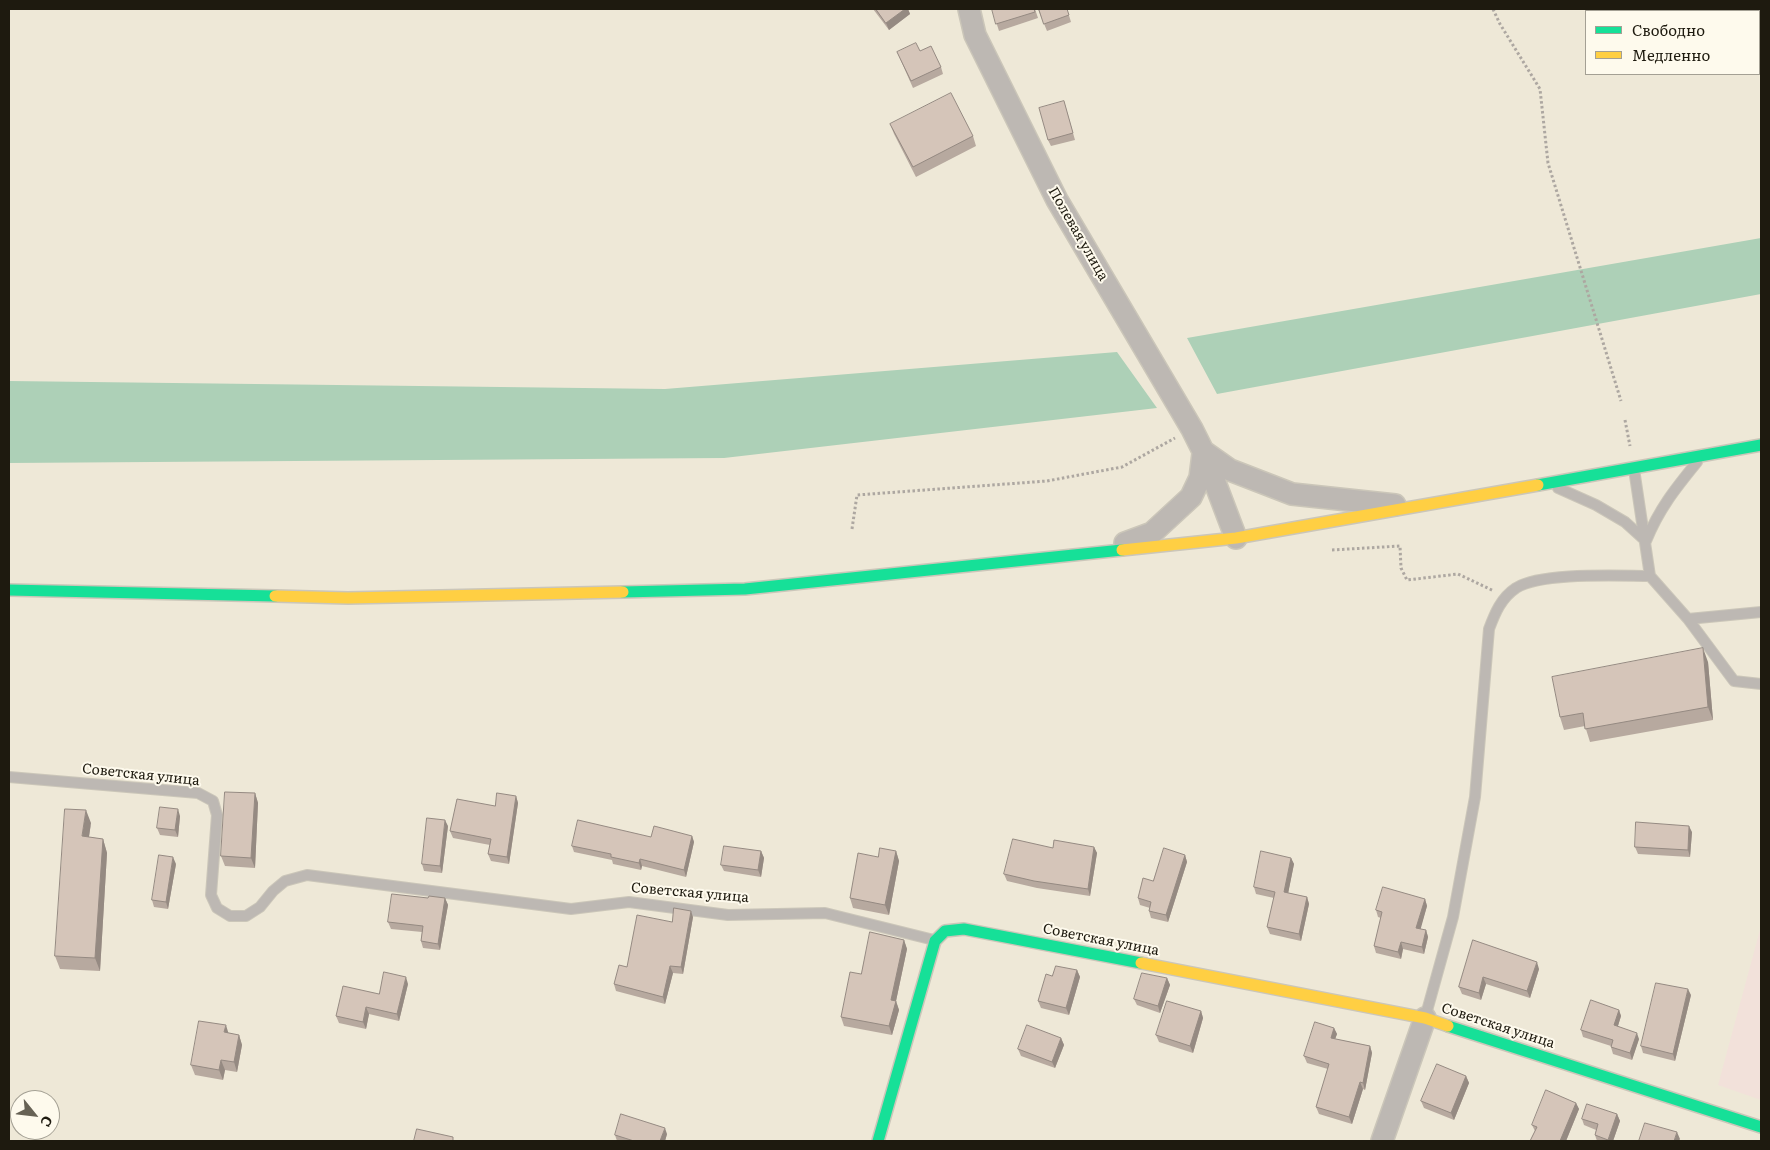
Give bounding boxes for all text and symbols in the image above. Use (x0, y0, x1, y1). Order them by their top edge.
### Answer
legend (1585, 10, 1760, 75)
text: Свободно (1632, 18, 1705, 41)
text: Медленно (1632, 43, 1710, 66)
street label: Полевая улица (1044, 184, 1112, 284)
street label: Советская улица (81, 760, 201, 790)
street label: Советская улица (630, 879, 750, 907)
street label: Советская улица (1041, 920, 1161, 960)
street label: Советская улица (1439, 1000, 1557, 1052)
north arrow (10, 1090, 60, 1140)
text: С (36, 1113, 58, 1131)

